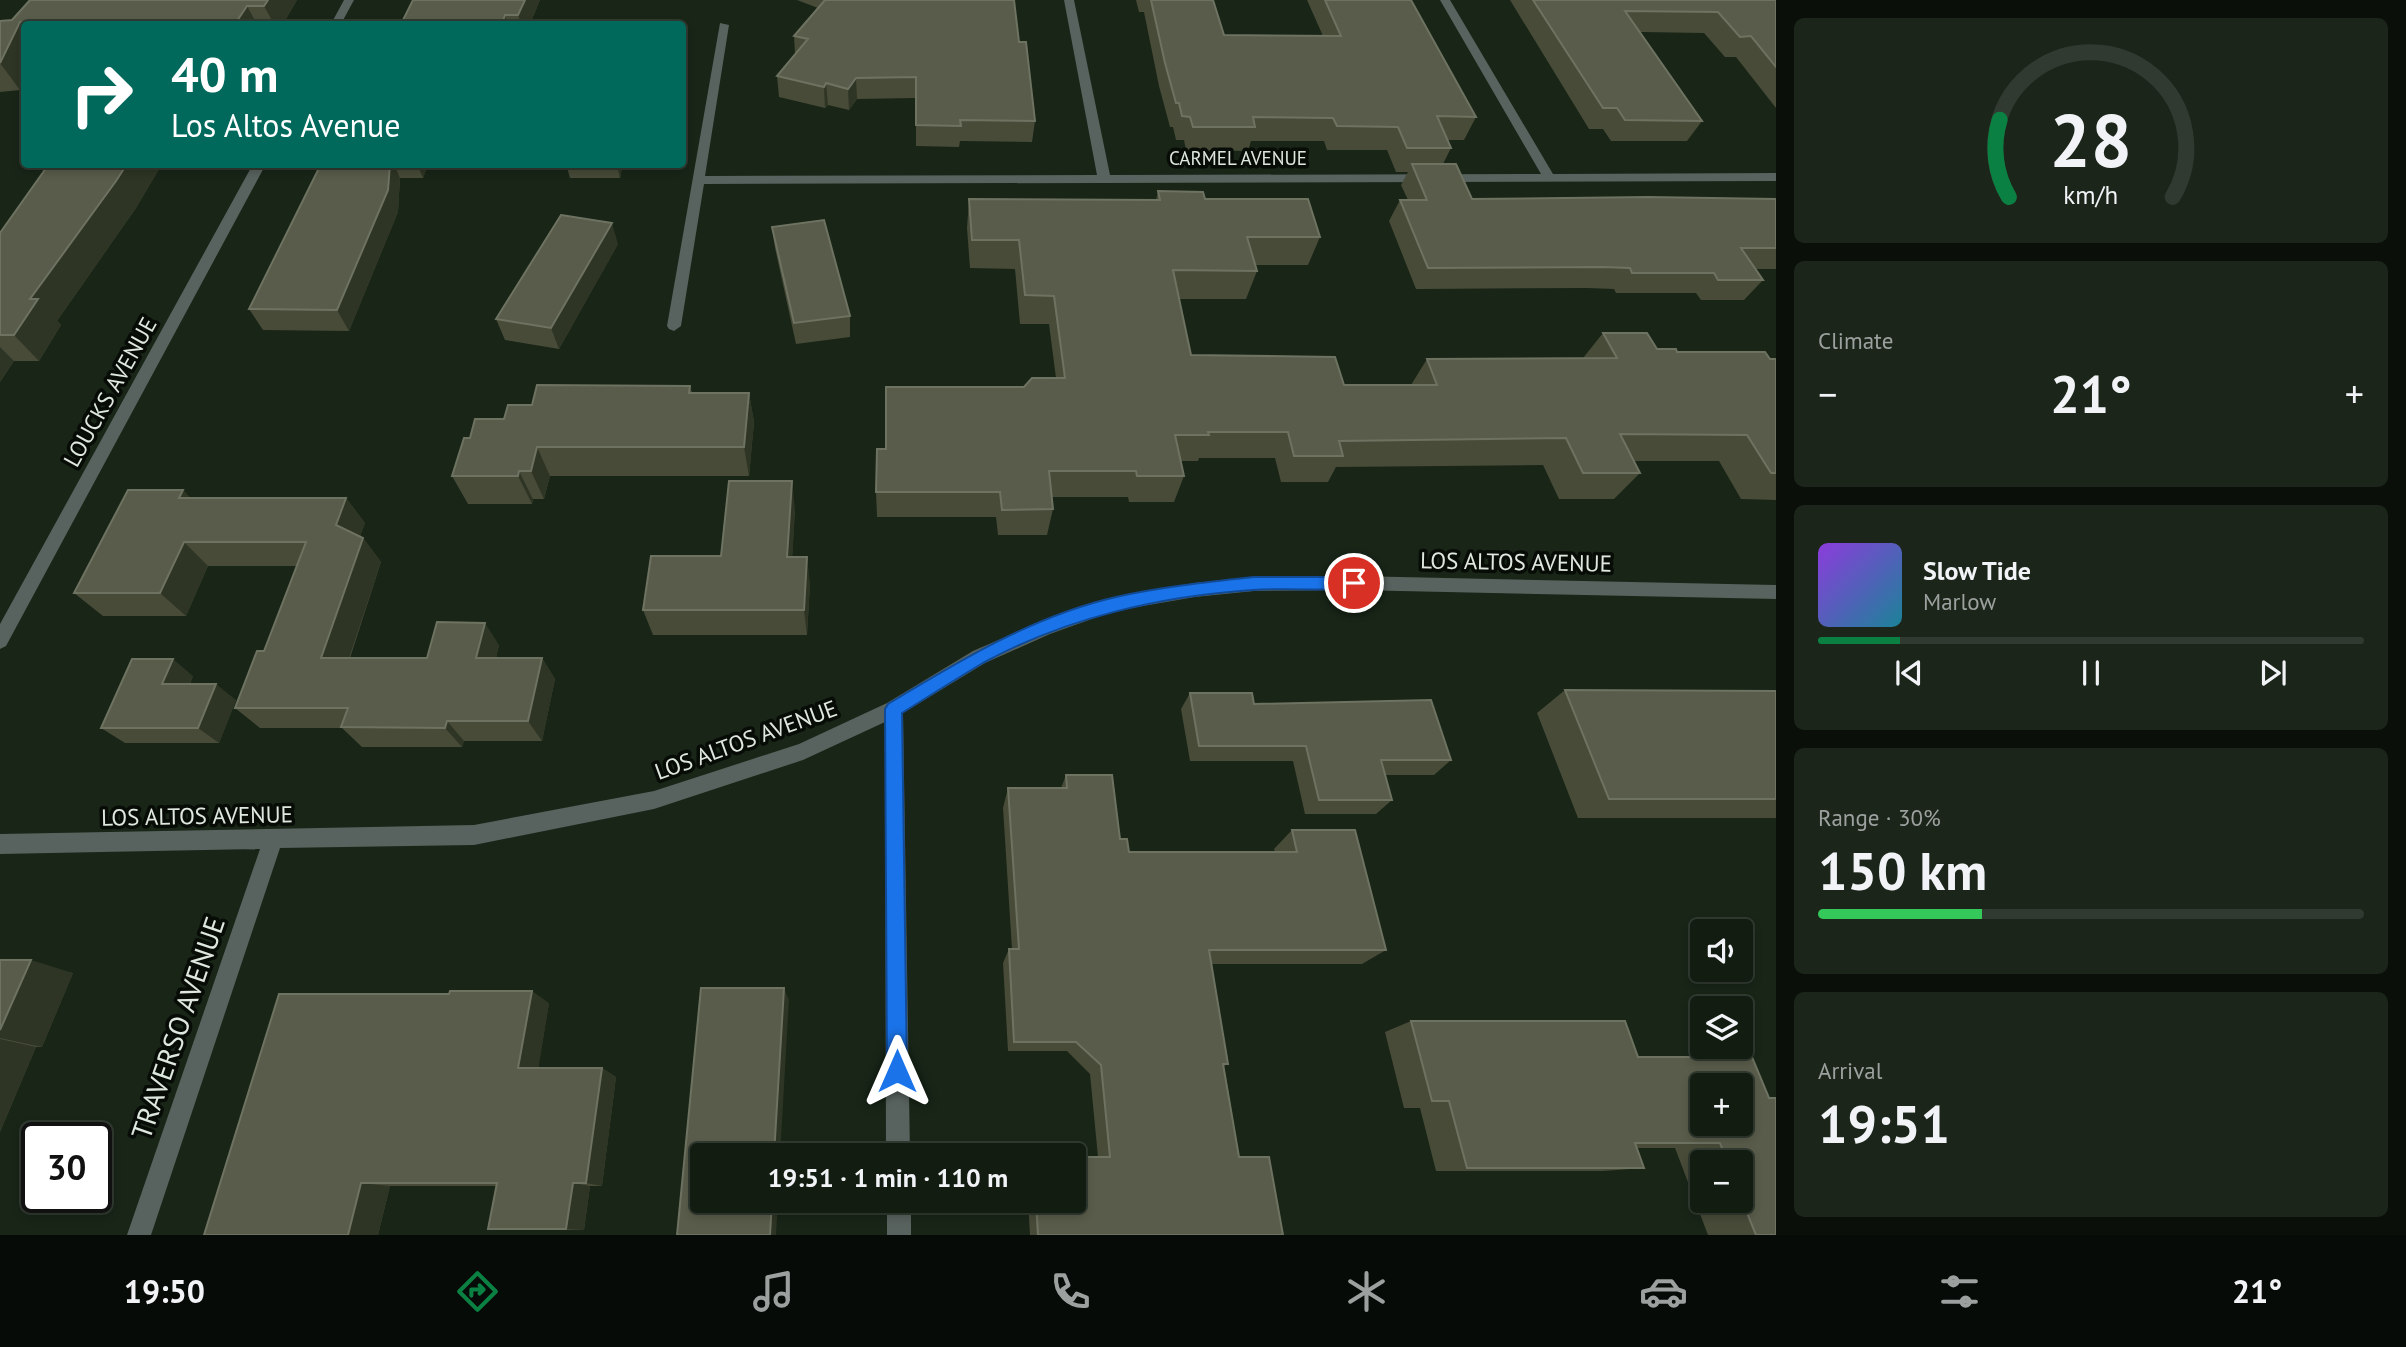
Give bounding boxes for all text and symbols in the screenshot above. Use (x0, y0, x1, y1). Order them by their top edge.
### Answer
text: 40 m (171, 42, 278, 106)
icon: right (56, 49, 147, 140)
text: 28 (2050, 93, 2132, 187)
text: Los Altos Avenue (171, 104, 400, 146)
street label: CARMEL AVENUE (1169, 146, 1307, 170)
text: km/h (2064, 179, 2118, 211)
street label: LOUCKS AVENUE (57, 312, 163, 472)
text: Climate (1818, 326, 1893, 355)
text: 21° (2050, 360, 2132, 427)
text: − (1818, 369, 1837, 418)
text: + (2345, 369, 2364, 418)
street label: LOS ALTOS AVENUE (1420, 545, 1612, 578)
pin (1324, 553, 1384, 613)
text: Slow Tide (1923, 554, 2031, 587)
icon: arrive (1335, 564, 1373, 602)
text: Marlow (1923, 587, 1996, 616)
icon: previous (1890, 654, 1928, 692)
icon: pause (2072, 654, 2110, 692)
icon: next (2254, 654, 2292, 692)
street label: LOS ALTOS AVENUE (651, 693, 841, 786)
street label: LOS ALTOS AVENUE (101, 799, 293, 832)
text: Range · 30% (1818, 803, 1941, 832)
text: 150 km (1818, 837, 1987, 904)
street label: TRAVERSO AVENUE (122, 912, 233, 1144)
map controls (1690, 919, 1753, 1213)
button: sound (1690, 919, 1753, 982)
button: layers (1690, 996, 1753, 1059)
position arrow (860, 1034, 934, 1108)
text: Arrival (1818, 1056, 1882, 1085)
button: + (1690, 1073, 1753, 1136)
text: 19:51 (1818, 1090, 1950, 1157)
speed limit sign: 30 (21, 1122, 112, 1213)
button: − (1690, 1150, 1753, 1213)
text: 19:51 · 1 min · 110 m (768, 1161, 1008, 1194)
icon: directions (453, 1267, 502, 1316)
icon: music (749, 1267, 798, 1316)
icon: phone (1046, 1267, 1095, 1316)
icon: climate (1342, 1267, 1391, 1316)
icon: car (1639, 1267, 1688, 1316)
icon: filters (1935, 1267, 1984, 1316)
text: 19:50 (124, 1270, 205, 1312)
text: 21° (2232, 1270, 2282, 1312)

